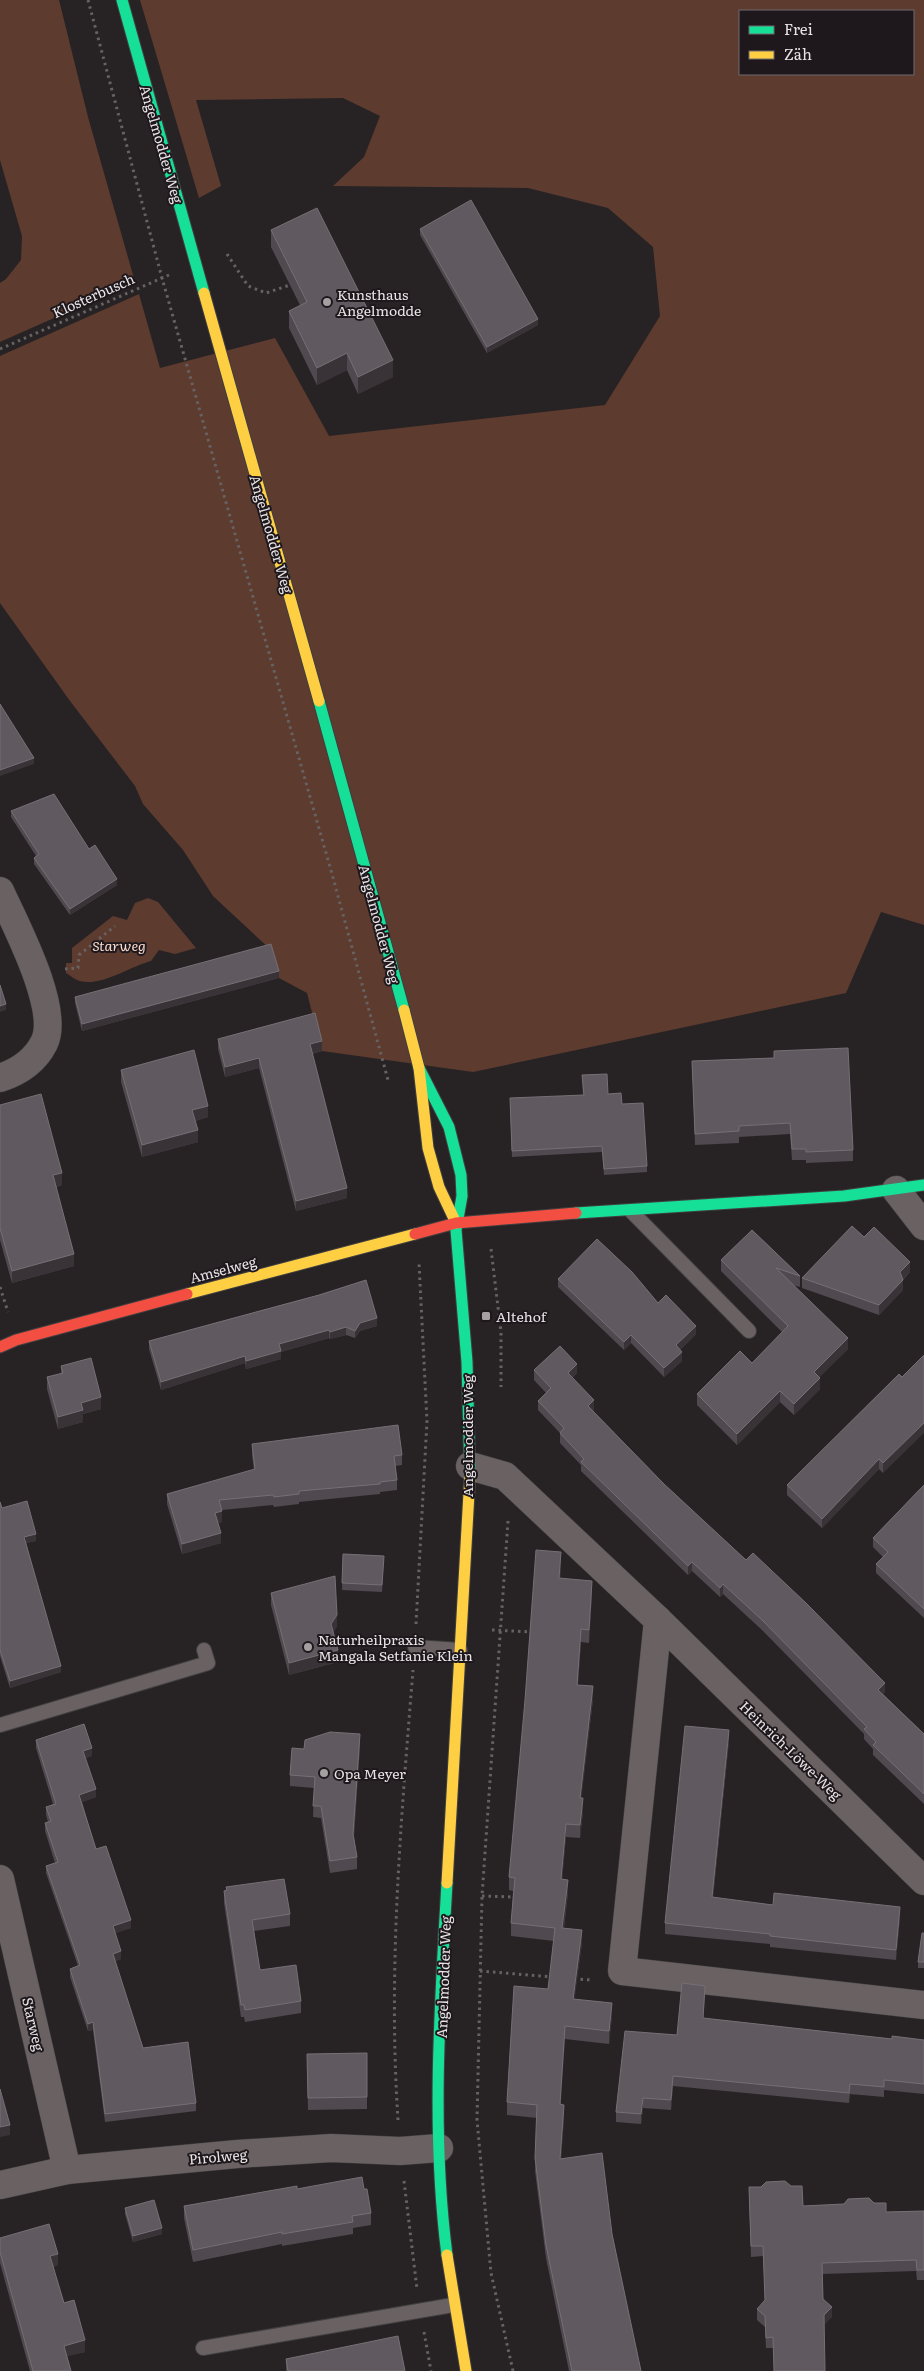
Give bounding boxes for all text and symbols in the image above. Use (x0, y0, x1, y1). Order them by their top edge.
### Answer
legend (739, 10, 914, 75)
text: Frei (784, 17, 813, 40)
text: Zäh (784, 42, 812, 65)
street label: Angelmodder Weg (135, 82, 189, 206)
street label: Klosterbusch (49, 268, 137, 322)
place label: Kunsthaus Angelmodde (337, 284, 421, 320)
marker: Kunsthaus Angelmodde (321, 296, 333, 308)
street label: Angelmodder Weg (245, 472, 299, 596)
street label: Angelmodder Weg (354, 862, 406, 986)
park label: Starweg (92, 935, 146, 955)
street label: Amselweg (187, 1250, 259, 1287)
place label: Altehof (496, 1306, 548, 1326)
marker: Altehof (480, 1310, 492, 1322)
street label: Angelmodder Weg (457, 1374, 477, 1497)
place label: Naturheilpraxis Mangala Setfanie Klein (318, 1629, 473, 1665)
marker: Naturheilpraxis Mangala Setfanie Klein (302, 1641, 314, 1653)
street label: Heinrich-Löwe-Weg (736, 1696, 847, 1804)
place label: Opa Meyer (334, 1763, 406, 1783)
marker: Opa Meyer (318, 1767, 330, 1779)
street label: Angelmodder Weg (431, 1915, 455, 2039)
street label: Starweg (18, 1995, 50, 2053)
street label: Pirolweg (188, 2143, 248, 2169)

